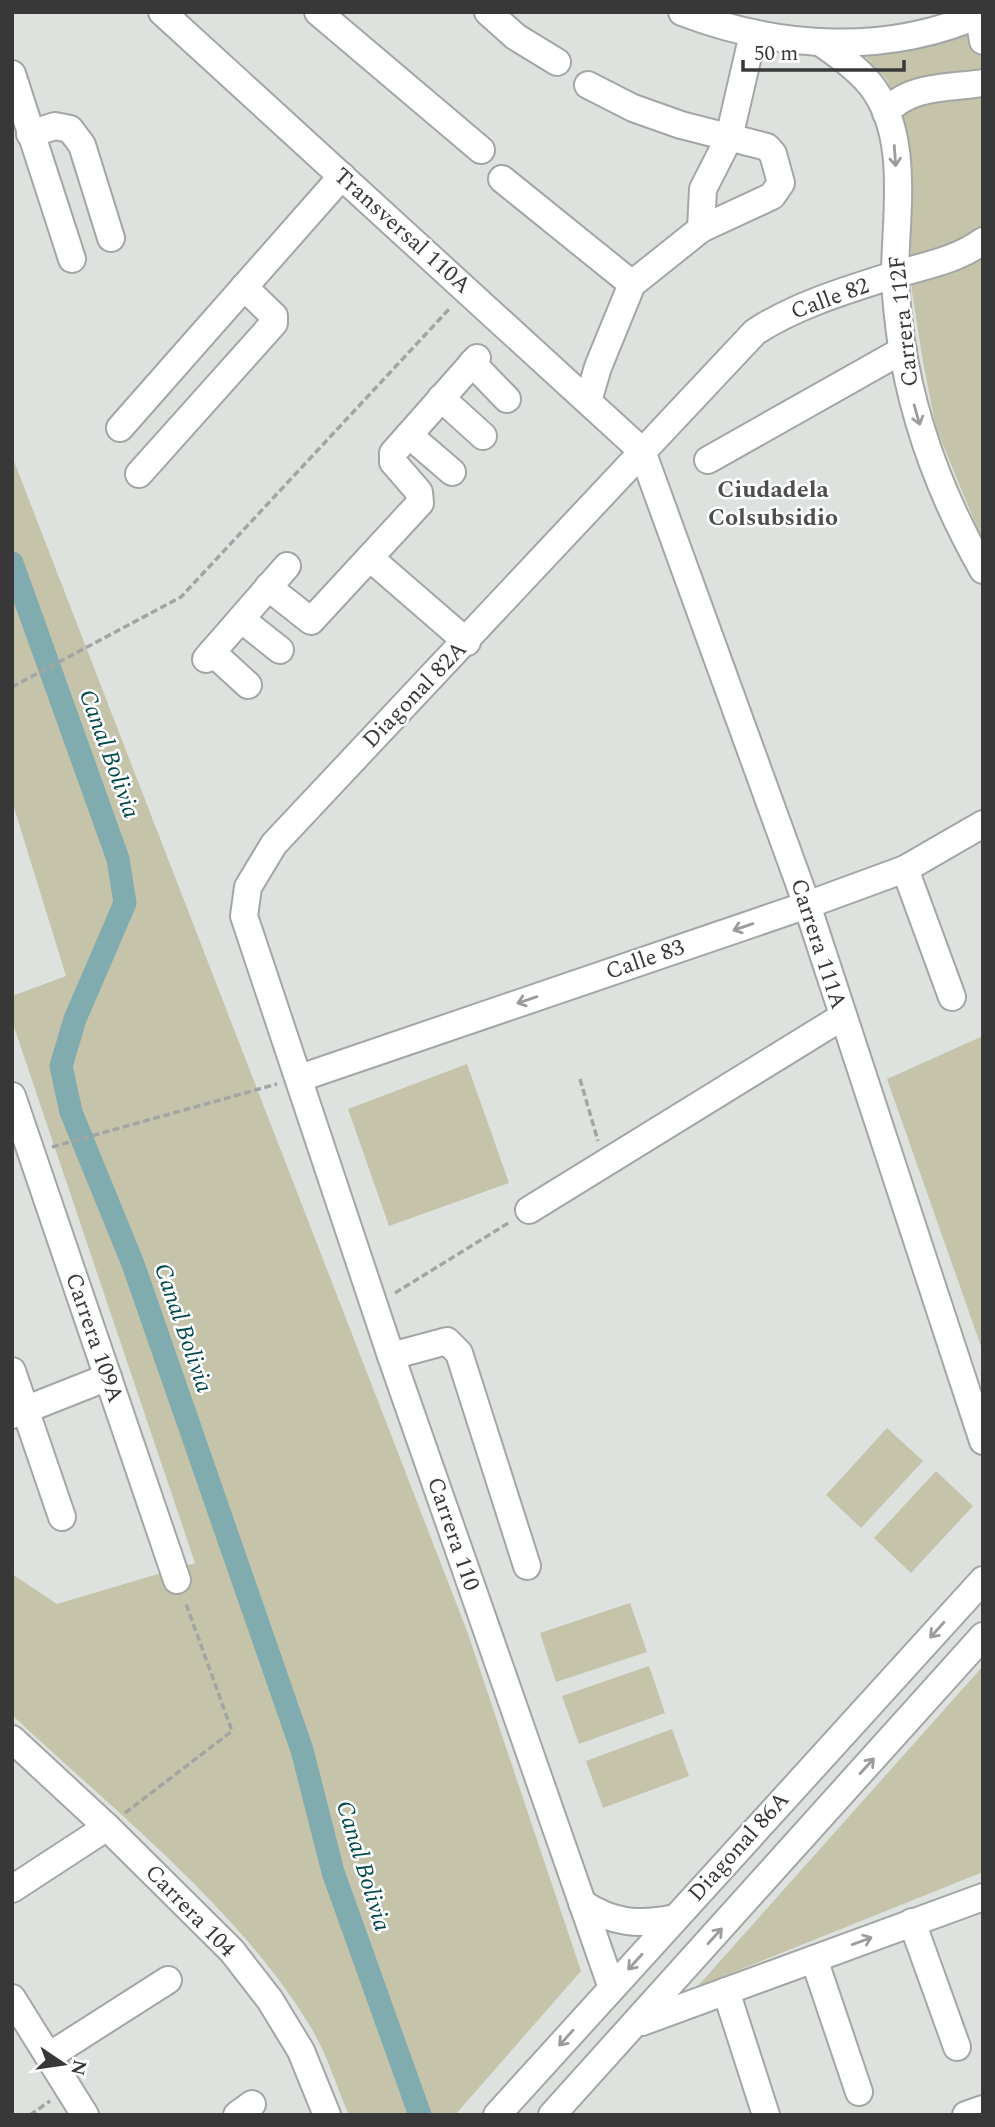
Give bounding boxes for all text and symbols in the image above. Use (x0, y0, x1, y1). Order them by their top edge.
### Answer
scale bar (743, 28, 904, 72)
text: 50 m (754, 38, 798, 70)
one-way arrow (888, 144, 901, 167)
street label: Transversal 110A (325, 159, 479, 303)
street label: Carrera 112F (880, 253, 928, 389)
street label: Calle 82 (786, 269, 874, 329)
one-way arrow (911, 403, 924, 425)
district label: Ciudadela Colsubsidio (708, 472, 838, 536)
street label: Diagonal 82A (354, 633, 476, 757)
water label: Canal Bolivia (69, 684, 149, 824)
street label: Carrera 111A (780, 874, 856, 1014)
one-way arrow (732, 922, 754, 934)
street label: Calle 83 (601, 930, 689, 990)
one-way arrow (517, 995, 539, 1007)
water label: Canal Bolivia (144, 1258, 222, 1398)
street label: Carrera 109A (55, 1268, 133, 1408)
street label: Carrera 110 (417, 1472, 489, 1596)
one-way arrow (929, 1621, 945, 1639)
one-way arrow (859, 1757, 875, 1775)
street label: Diagonal 86A (680, 1784, 798, 1910)
water label: Canal Bolivia (326, 1796, 400, 1936)
street label: Carrera 104 (136, 1856, 244, 1966)
one-way arrow (707, 1928, 724, 1945)
one-way arrow (851, 1934, 873, 1946)
one-way arrow (627, 1952, 643, 1970)
north arrow (28, 2029, 98, 2099)
one-way arrow (558, 2029, 574, 2047)
text: N (62, 2057, 94, 2078)

